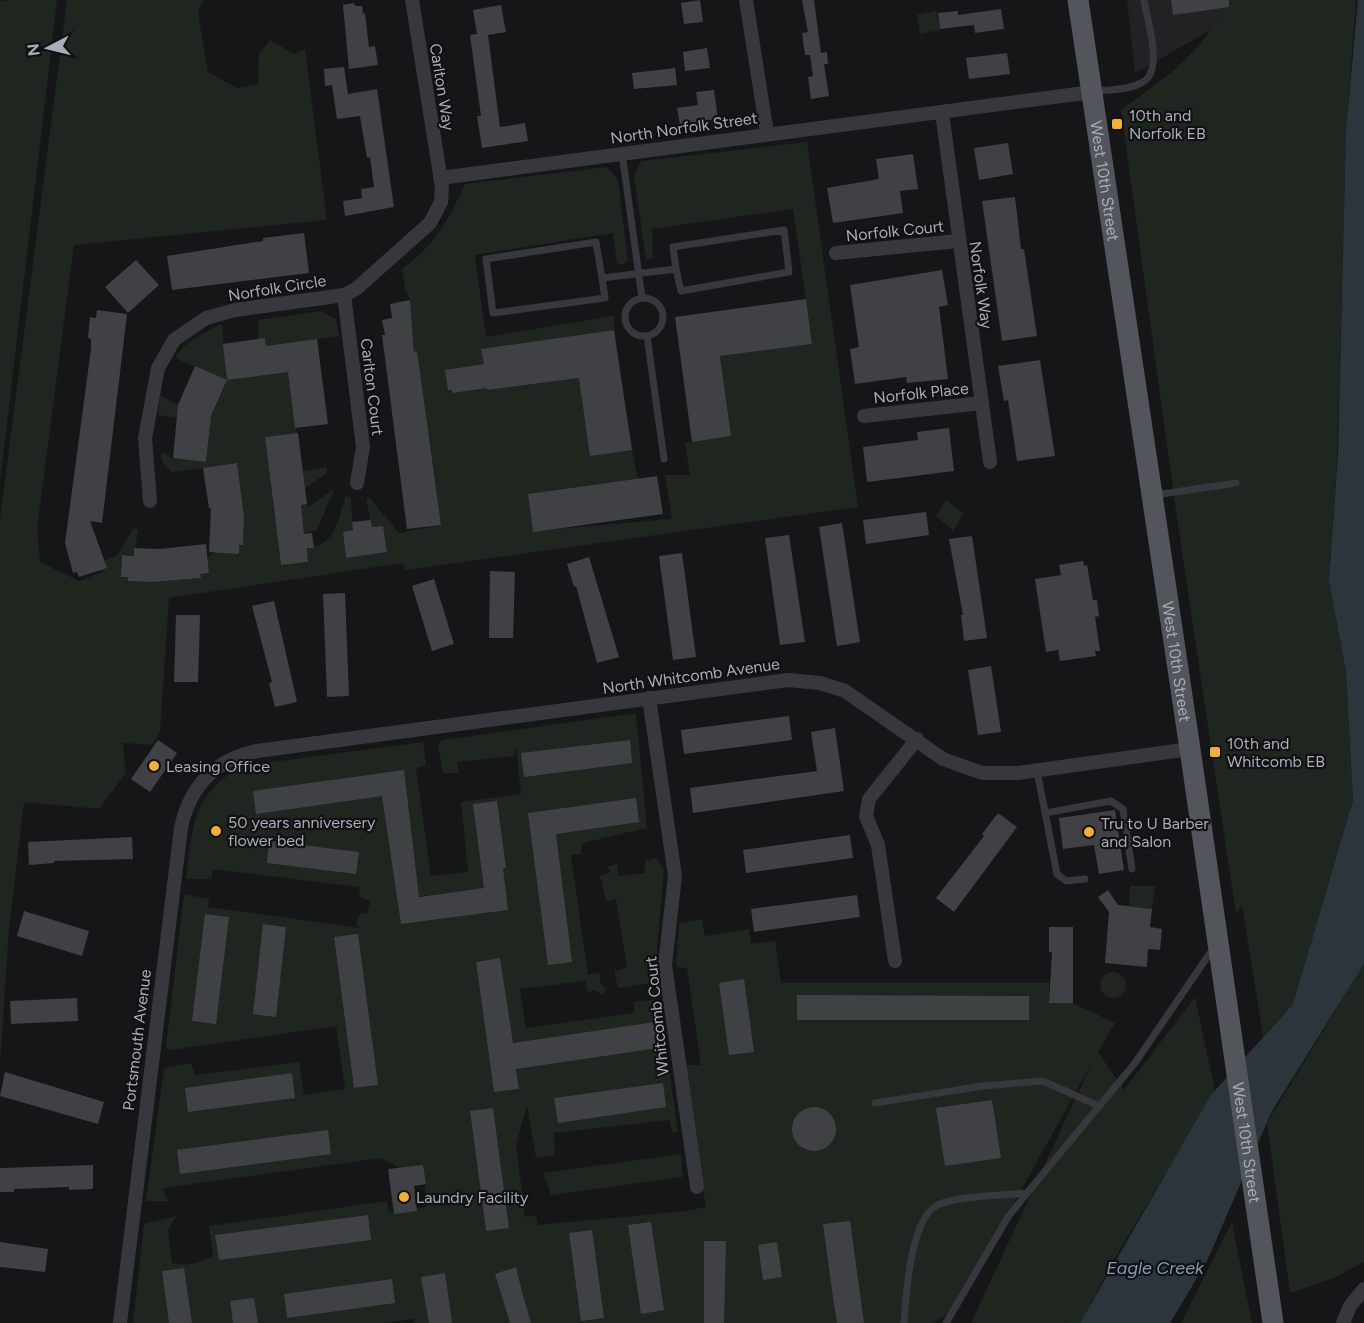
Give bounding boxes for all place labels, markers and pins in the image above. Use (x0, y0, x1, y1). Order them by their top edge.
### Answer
place label: 10th and Norfolk EB (1129, 106, 1206, 143)
marker: 10th and Norfolk EB (1110, 117, 1124, 131)
place label: 10th and Whitcomb EB (1227, 734, 1325, 771)
marker: 10th and Whitcomb EB (1208, 745, 1222, 759)
place label: Leasing Office (166, 757, 270, 776)
marker: Leasing Office (147, 759, 161, 773)
place label: 50 years anniversery flower bed (228, 813, 376, 850)
place label: Tru to U Barber and Salon (1101, 814, 1209, 851)
marker: 50 years anniversery flower bed (209, 824, 223, 838)
marker: Tru to U Barber and Salon (1082, 825, 1096, 839)
place label: Laundry Facility (416, 1188, 529, 1207)
marker: Laundry Facility (397, 1190, 411, 1204)

